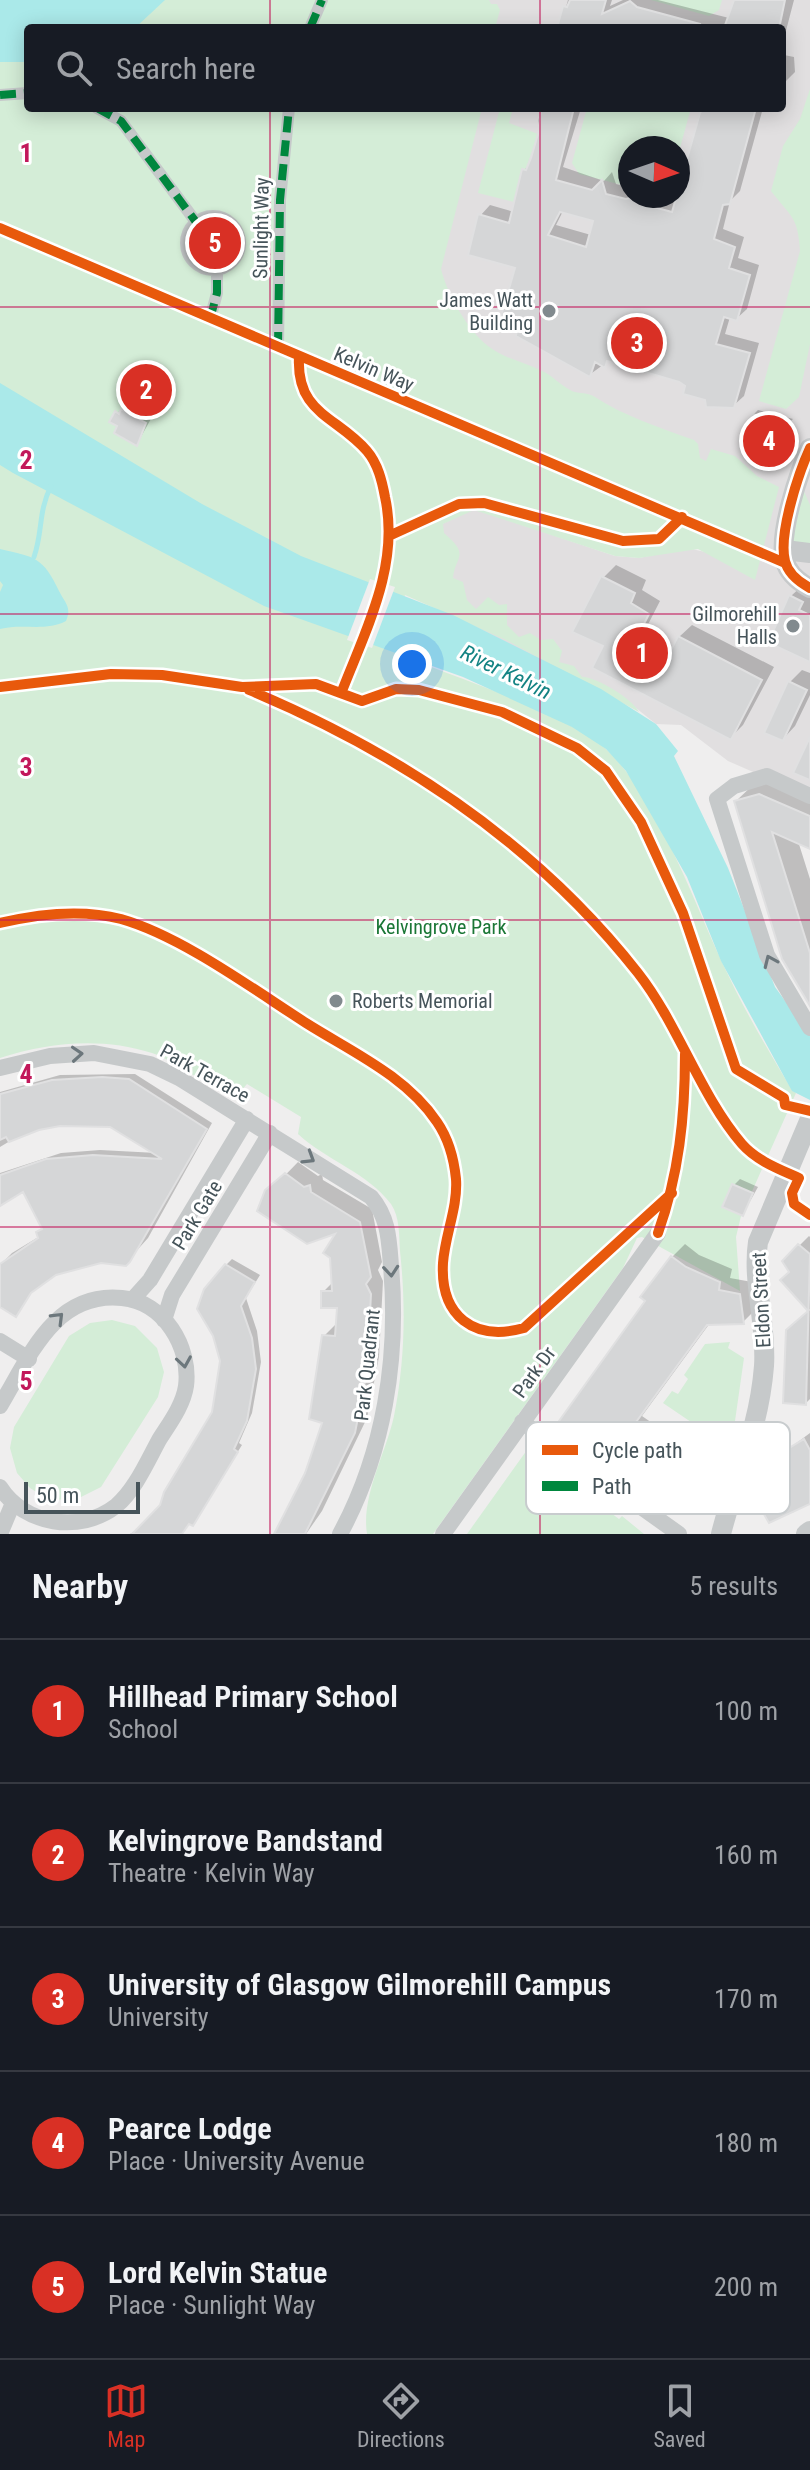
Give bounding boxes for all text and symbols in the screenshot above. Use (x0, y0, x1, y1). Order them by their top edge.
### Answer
search box (24, 24, 786, 112)
icon: search (52, 46, 96, 90)
text: Search here (116, 51, 256, 86)
north arrow (618, 136, 690, 208)
text: 1 (19, 138, 33, 168)
street label: Sunlight Way (248, 177, 274, 279)
pin: 5 (189, 213, 241, 273)
place label: James Watt Building (439, 288, 533, 335)
marker: James Watt Building (540, 302, 558, 320)
pin: 3 (611, 313, 663, 373)
street label: Kelvin Way (330, 341, 418, 397)
pin: 2 (120, 360, 172, 420)
pin: 4 (743, 411, 795, 471)
text: 2 (19, 445, 33, 475)
place label: Gilmorehill Halls (692, 602, 777, 649)
marker: Gilmorehill Halls (784, 617, 802, 635)
pin: 1 (616, 623, 668, 683)
water label: River Kelvin (457, 639, 555, 705)
your location (392, 644, 432, 684)
text: 3 (19, 752, 33, 782)
park label: Kelvingrove Park (375, 915, 507, 939)
one-way arrow (764, 955, 780, 969)
place label: Roberts Memorial (352, 989, 493, 1013)
marker: Roberts Memorial (327, 992, 345, 1010)
street label: Park Terrace (156, 1039, 254, 1107)
one-way arrow (71, 1046, 84, 1063)
text: 4 (19, 1059, 33, 1089)
one-way arrow (300, 1149, 315, 1164)
street label: Park Gate (167, 1176, 227, 1254)
street label: Eldon Street (747, 1252, 775, 1348)
one-way arrow (383, 1264, 400, 1277)
street label: Park Quadrant (349, 1308, 385, 1422)
one-way arrow (49, 1313, 63, 1327)
street label: Park Dr (507, 1342, 561, 1402)
one-way arrow (175, 1355, 192, 1368)
text: 5 (19, 1366, 33, 1396)
legend (526, 1422, 790, 1514)
text: Cycle path (592, 1438, 683, 1463)
text: Path (592, 1474, 632, 1499)
scale bar (24, 1478, 140, 1514)
text: 50 m (36, 1483, 79, 1508)
text: Nearby (32, 1566, 128, 1606)
text: 5 results (689, 1571, 778, 1601)
text: Hillhead Primary School (108, 1679, 398, 1714)
text: 1 (51, 1696, 65, 1726)
text: 100 m (714, 1696, 778, 1726)
text: School (108, 1714, 178, 1744)
text: Kelvingrove Bandstand (108, 1823, 383, 1858)
text: 2 (51, 1840, 65, 1870)
text: 160 m (714, 1840, 778, 1870)
text: Theatre · Kelvin Way (108, 1858, 315, 1888)
text: University of Glasgow Gilmorehill Campus (108, 1967, 611, 2002)
text: 3 (51, 1984, 65, 2014)
text: 170 m (714, 1984, 778, 2014)
text: University (108, 2002, 209, 2032)
text: Pearce Lodge (108, 2111, 272, 2146)
text: 4 (51, 2128, 65, 2158)
text: 180 m (714, 2128, 778, 2158)
text: Place · University Avenue (108, 2146, 365, 2176)
text: Lord Kelvin Statue (108, 2255, 327, 2290)
text: 5 (51, 2272, 65, 2302)
text: 200 m (714, 2272, 778, 2302)
text: Place · Sunlight Way (108, 2290, 315, 2320)
tab: Map (104, 2379, 148, 2452)
tab: Directions (357, 2379, 445, 2452)
tab: Saved (653, 2379, 706, 2452)

